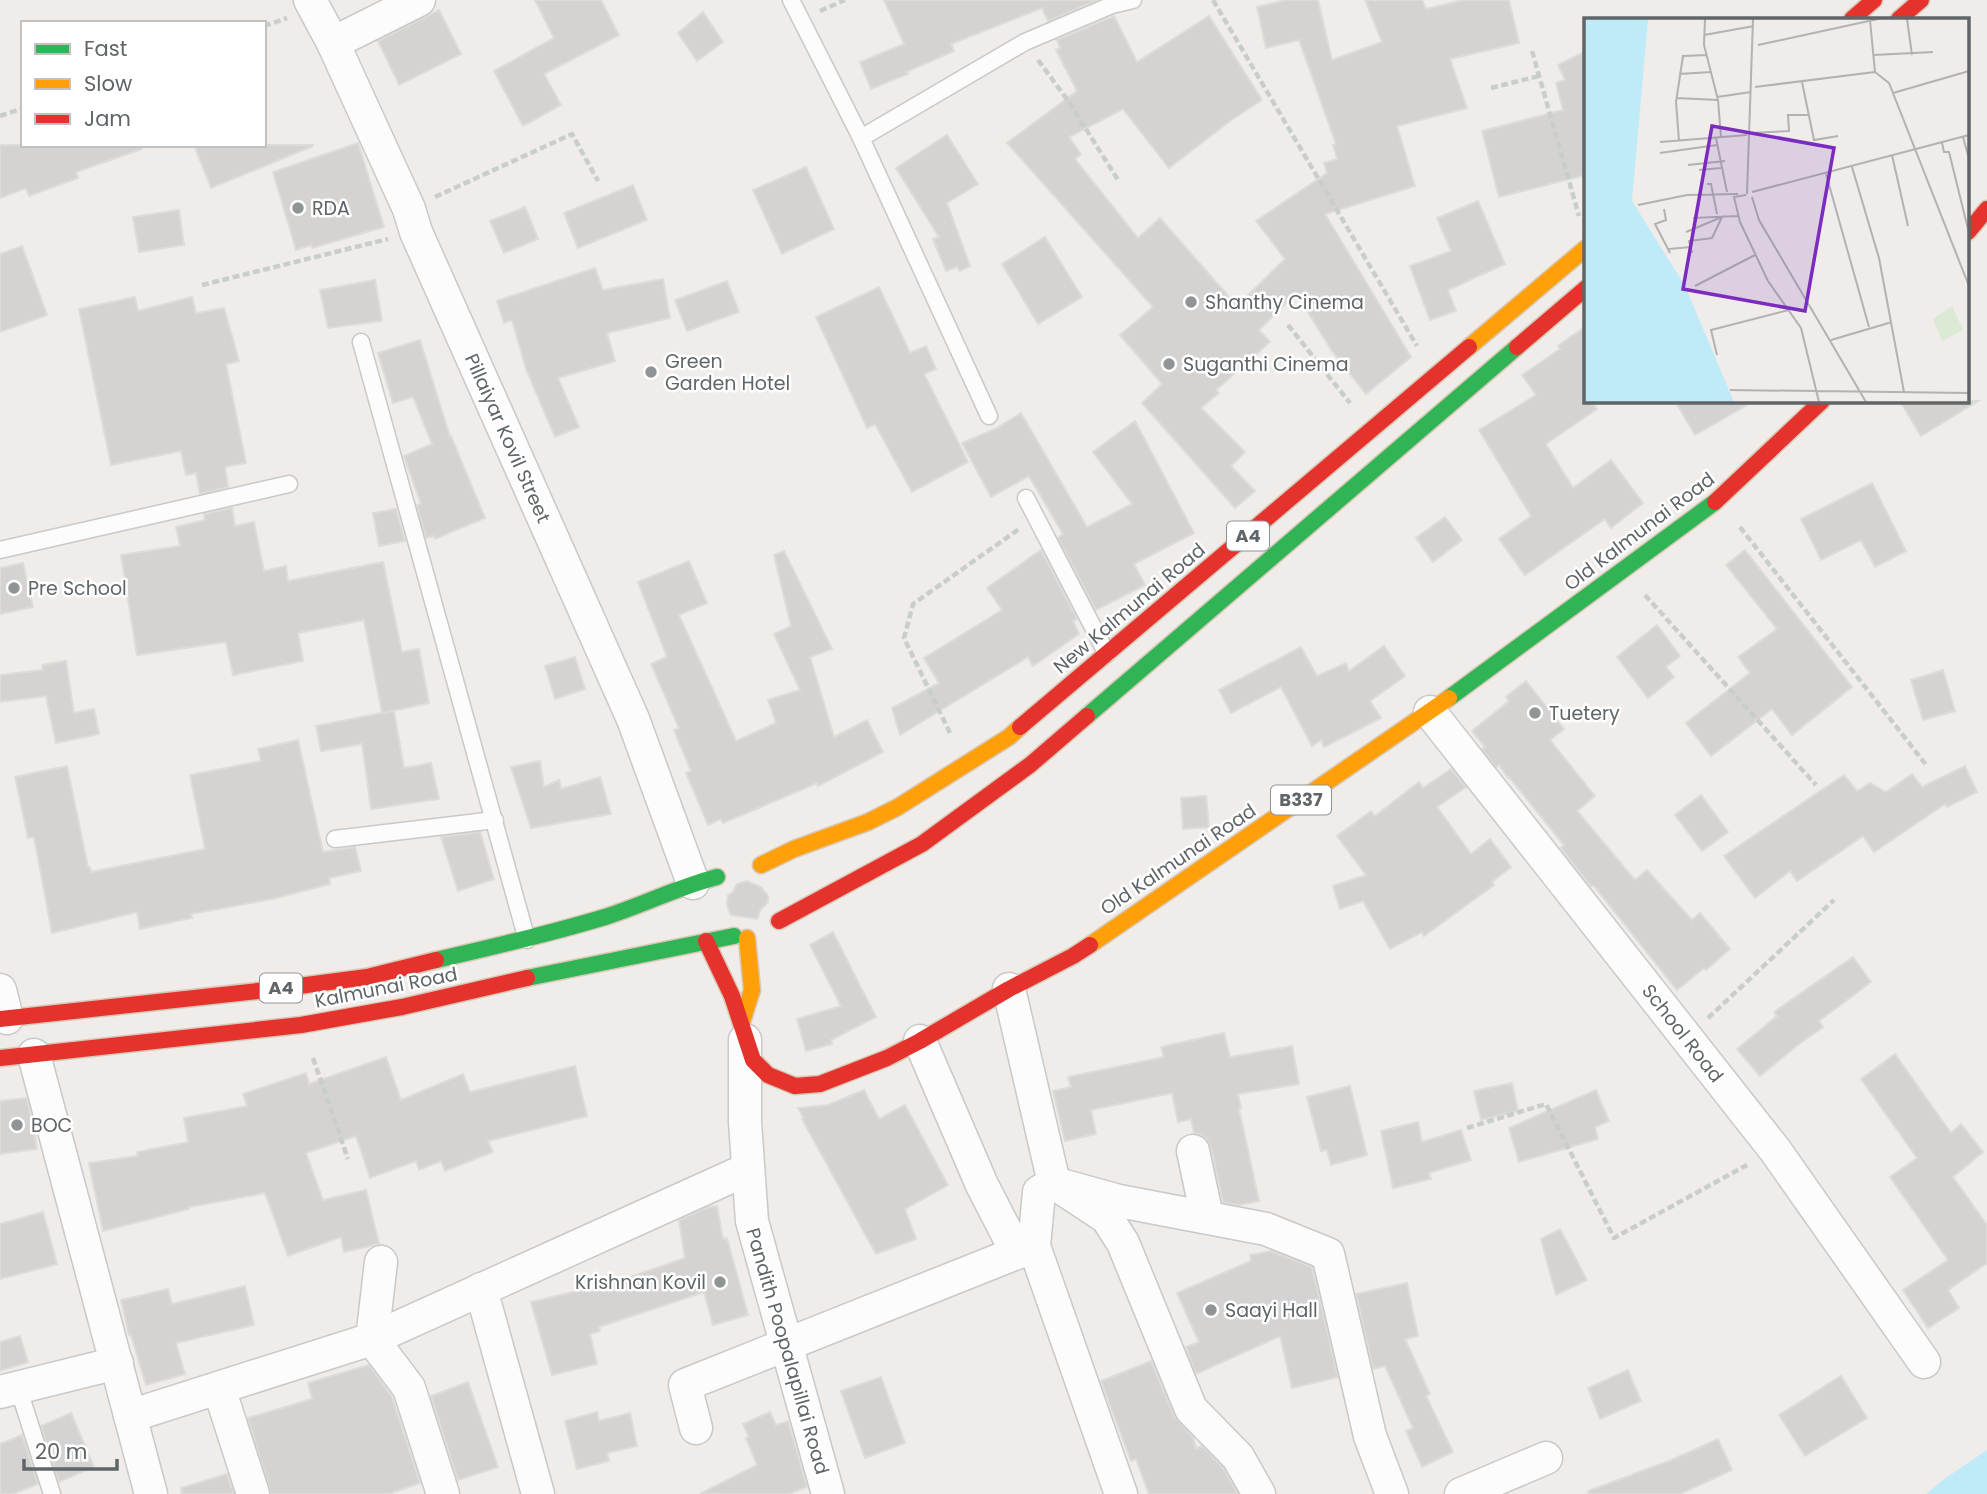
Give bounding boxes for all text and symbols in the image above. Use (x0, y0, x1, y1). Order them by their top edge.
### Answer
inset map (1584, 18, 1969, 402)
legend (21, 21, 266, 147)
text: Fast (84, 34, 127, 63)
text: Slow (84, 69, 132, 98)
text: Jam (84, 104, 131, 133)
place label: RDA (312, 195, 350, 222)
marker: RDA (290, 200, 306, 216)
place label: Shanthy Cinema (1205, 289, 1364, 316)
marker: Shanthy Cinema (1183, 294, 1199, 310)
place label: Green Garden Hotel (665, 348, 790, 397)
street label: Pillaiyar Kovil Street (458, 349, 557, 527)
place label: Suganthi Cinema (1183, 351, 1349, 378)
marker: Suganthi Cinema (1161, 356, 1177, 372)
marker: Green Garden Hotel (643, 364, 659, 380)
street label: Old Kalmunai Road (1558, 466, 1720, 597)
road number: A4 (1227, 522, 1269, 550)
street label: New Kalmunai Road (1048, 537, 1211, 680)
place label: Pre School (28, 575, 127, 602)
marker: Pre School (6, 580, 22, 596)
place label: Tuetery (1549, 700, 1620, 727)
marker: Tuetery (1527, 705, 1543, 721)
road number: B337 (1271, 786, 1331, 814)
street label: Old Kalmunai Road (1095, 797, 1261, 922)
street label: Kalmunai Road (312, 960, 460, 1015)
road number: A4 (260, 973, 302, 1002)
street label: School Road (1636, 978, 1730, 1088)
place label: BOC (31, 1112, 72, 1139)
marker: BOC (9, 1117, 25, 1133)
street label: Pandith Poopalapillai Road (739, 1225, 836, 1477)
place label: Krishnan Kovil (575, 1269, 706, 1296)
marker: Krishnan Kovil (712, 1274, 728, 1290)
place label: Saayi Hall (1225, 1297, 1318, 1324)
marker: Saayi Hall (1203, 1302, 1219, 1318)
scale bar (24, 1428, 117, 1472)
text: 20 m (35, 1437, 88, 1466)

